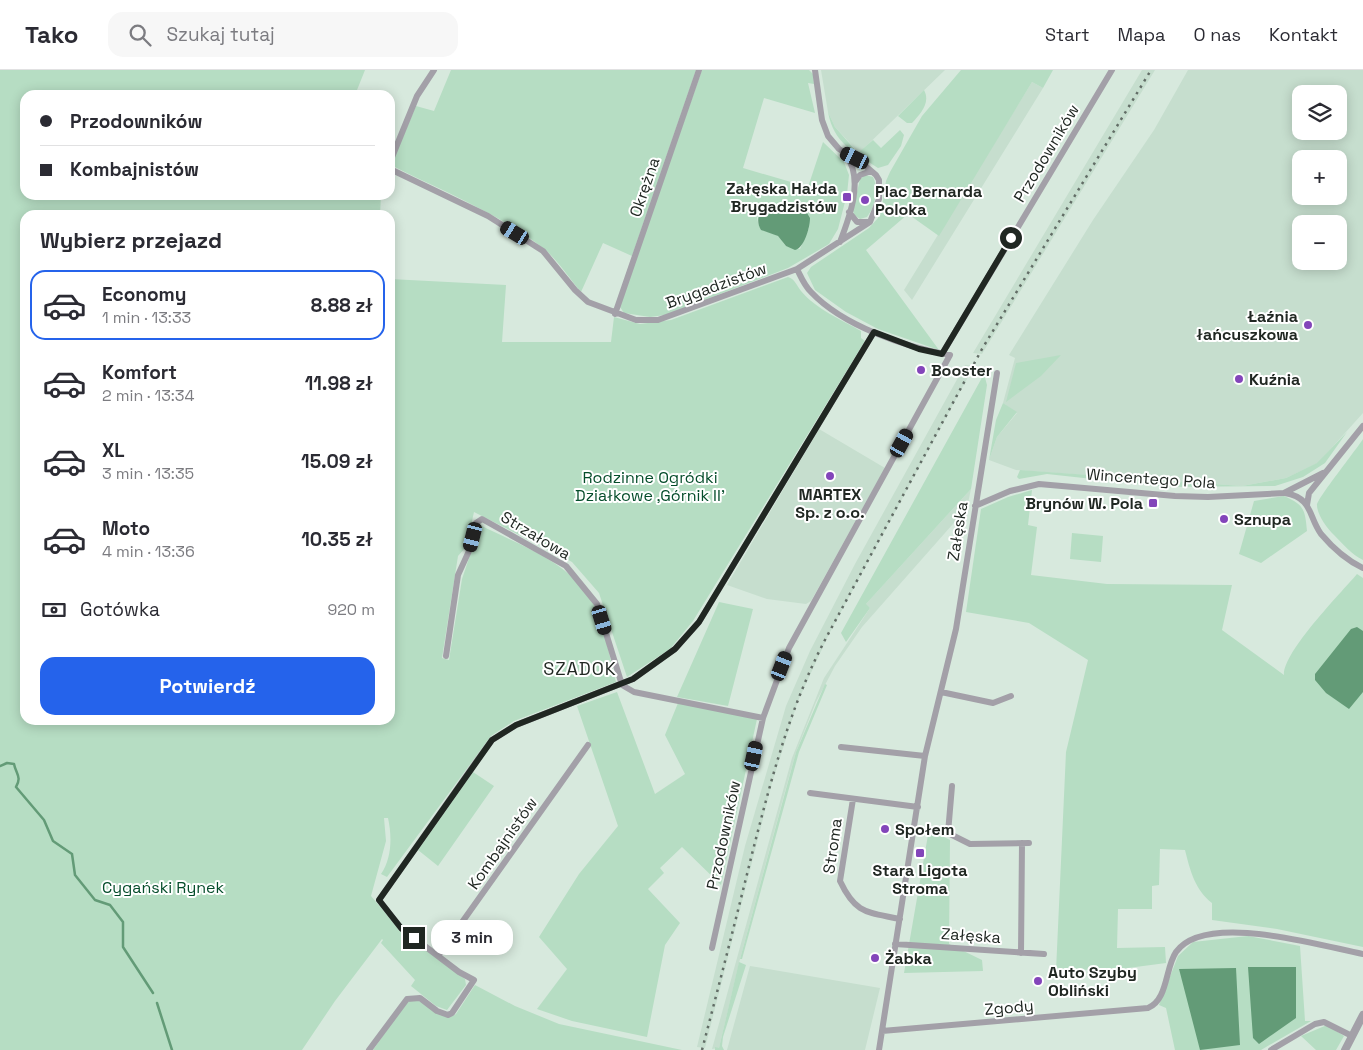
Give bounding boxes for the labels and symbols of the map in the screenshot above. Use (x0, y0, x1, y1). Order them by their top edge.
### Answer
street label: Przodowników (1009, 100, 1084, 206)
car (838, 145, 871, 171)
street label: Okrężna (625, 155, 664, 220)
place label: Załęska Hałda Brygadzistów (726, 178, 837, 217)
place label: Plac Bernarda Poloka (875, 181, 982, 220)
marker: Załęska Hałda Brygadzistów (841, 191, 853, 203)
marker: Plac Bernarda Poloka (859, 194, 871, 206)
car (498, 219, 531, 247)
route start (1000, 227, 1022, 249)
street label: Brygadzistów (663, 257, 770, 313)
place label: Łaźnia łańcuszkowa (1196, 306, 1298, 345)
marker: Łaźnia łańcuszkowa (1302, 319, 1314, 331)
place label: Booster (931, 360, 992, 381)
marker: Booster (915, 364, 927, 376)
place label: Kuźnia (1249, 369, 1300, 390)
marker: Kuźnia (1233, 373, 1245, 385)
car (888, 426, 915, 460)
street label: Wincentego Pola (1086, 464, 1216, 493)
park label: Rodzinne Ogródki Działkowe ,Górnik II' (575, 467, 725, 506)
marker: MARTEX Sp. z o.o. (824, 470, 836, 482)
place label: MARTEX Sp. z o.o. (795, 484, 865, 523)
place label: Brynów W. Pola (1025, 493, 1143, 514)
marker: Brynów W. Pola (1147, 497, 1159, 509)
street label: Załęska (942, 500, 973, 562)
street label: Strzałowa (497, 506, 575, 565)
place label: Sznupa (1234, 509, 1291, 530)
marker: Sznupa (1218, 513, 1230, 525)
car (462, 521, 483, 553)
car (590, 603, 613, 637)
car (769, 649, 794, 683)
district label: SZADOK (543, 657, 617, 680)
car (743, 740, 764, 772)
street label: Przodowników (702, 779, 745, 892)
street label: Kombajnistów (463, 793, 542, 894)
street label: Stroma (818, 817, 847, 875)
place label: Społem (895, 819, 954, 840)
marker: Społem (879, 823, 891, 835)
marker: Stara Ligota Stroma (914, 847, 926, 859)
place label: Stara Ligota Stroma (873, 860, 967, 899)
park label: Cygański Rynek (102, 877, 224, 898)
callout: 3 min (432, 920, 514, 956)
street label: Załęska (940, 923, 1002, 948)
route end (403, 927, 425, 949)
place label: Żabka (885, 948, 932, 969)
marker: Żabka (869, 952, 881, 964)
place label: Auto Szyby Obliński (1048, 962, 1137, 1001)
marker: Auto Szyby Obliński (1032, 975, 1044, 987)
street label: Zgody (984, 995, 1034, 1020)

